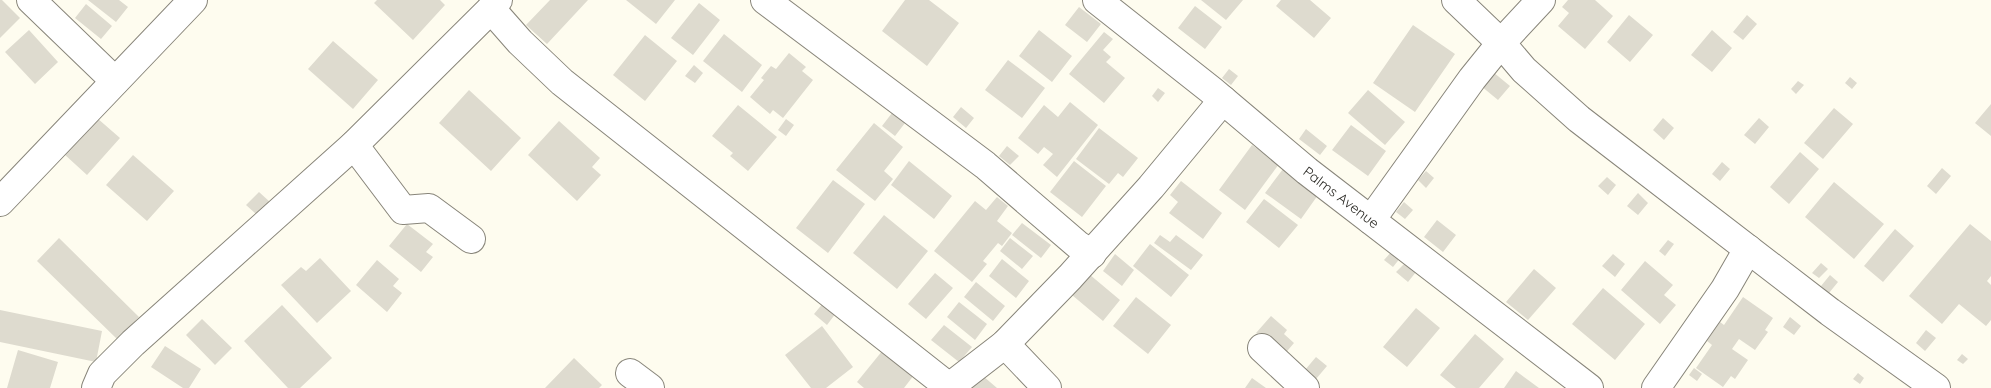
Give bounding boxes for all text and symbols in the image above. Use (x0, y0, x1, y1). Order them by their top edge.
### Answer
street label: Palms Avenue (1300, 162, 1383, 232)

